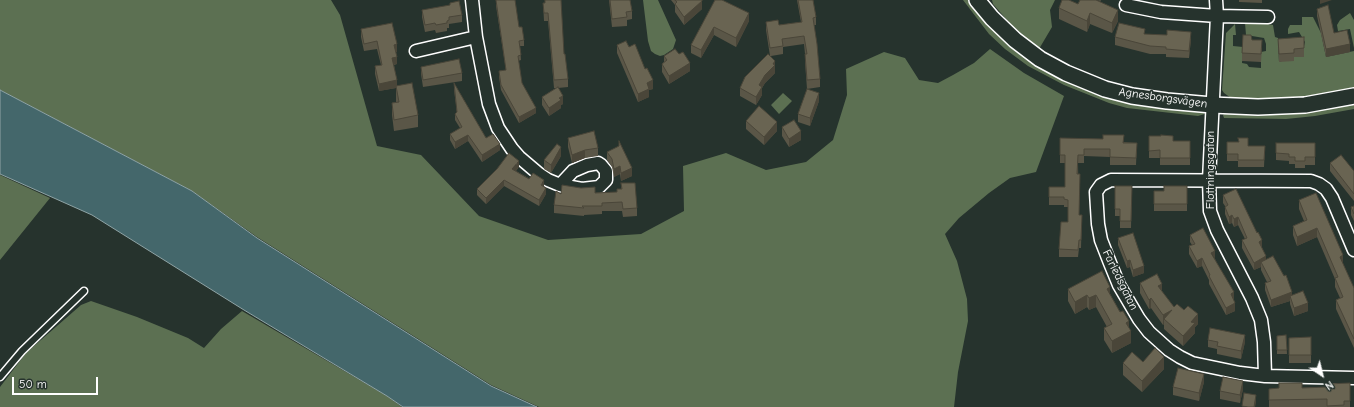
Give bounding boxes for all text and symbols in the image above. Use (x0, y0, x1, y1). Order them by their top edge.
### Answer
street label: Agnesborgsvägen (1118, 85, 1208, 111)
street label: Flottningsgatan (1204, 131, 1218, 209)
street label: Farledsgatan (1099, 247, 1141, 313)
north arrow (1302, 355, 1342, 395)
scale bar (14, 369, 100, 395)
text: 50 m (19, 377, 47, 391)
text: N (1322, 378, 1336, 393)

